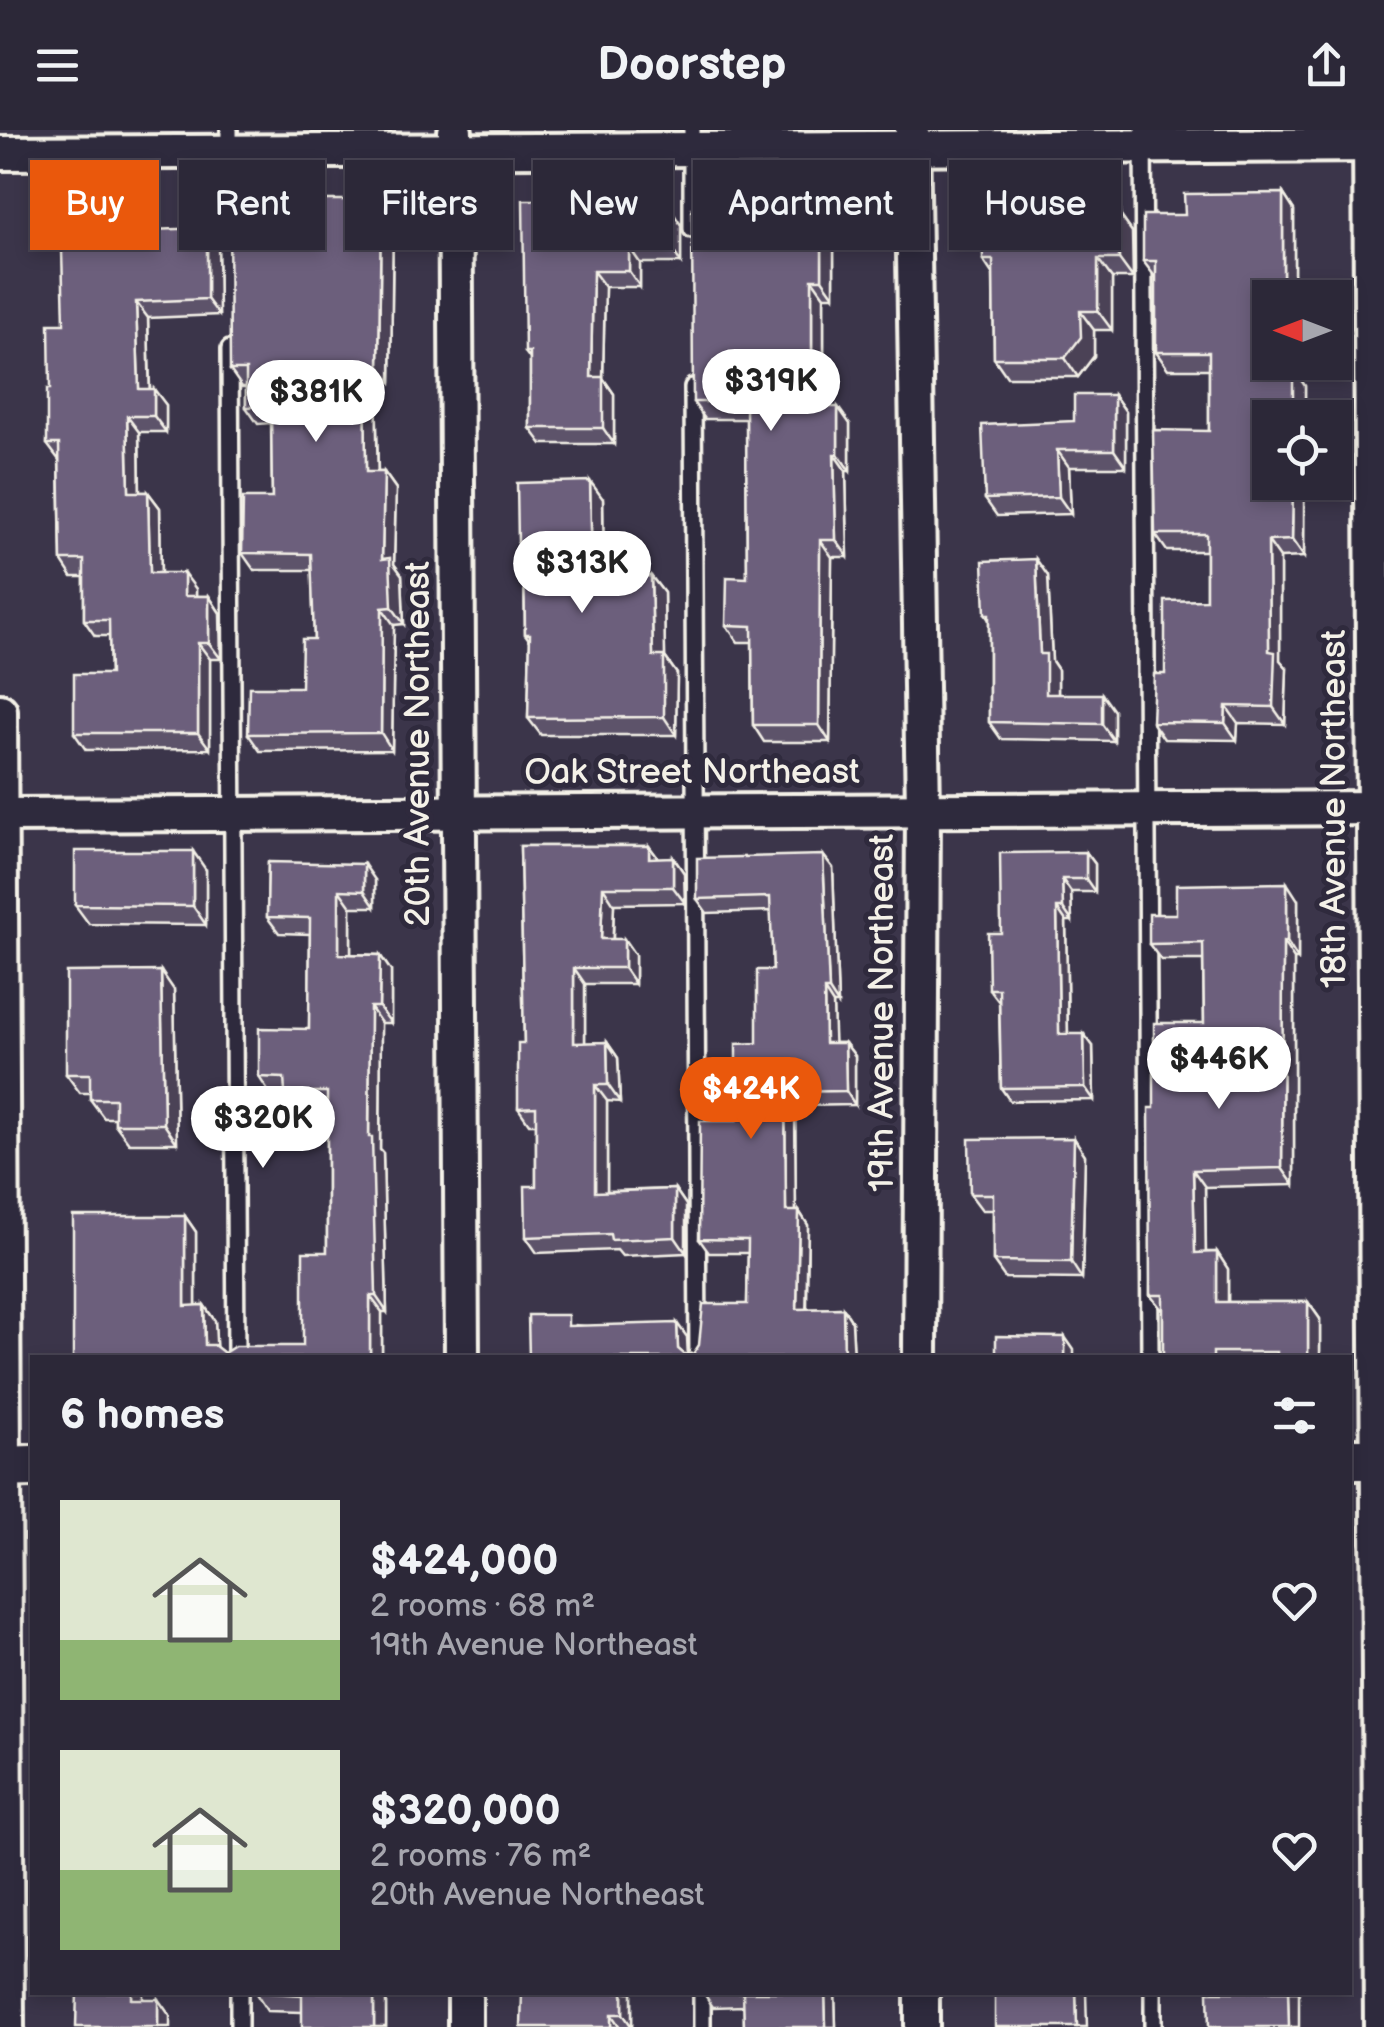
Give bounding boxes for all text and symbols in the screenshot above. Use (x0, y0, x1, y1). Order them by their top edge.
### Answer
icon: menu (30, 38, 85, 93)
text: Doorstep (598, 38, 786, 93)
icon: share (1299, 38, 1354, 93)
chip: Buy (30, 160, 159, 250)
chip: Rent (179, 160, 325, 250)
chip: Filters (345, 160, 513, 250)
chip: New (533, 160, 673, 250)
chip: Apartment (693, 160, 929, 250)
chip: House (949, 160, 1121, 250)
north arrow (1252, 280, 1352, 380)
map controls (1252, 280, 1352, 500)
pin: $319K (701, 349, 841, 434)
pin: $381K (246, 360, 386, 445)
text: $319K (724, 362, 818, 401)
text: $381K (269, 373, 363, 412)
button: locate (1252, 400, 1352, 500)
pin: $313K (512, 531, 652, 616)
text: $313K (535, 544, 629, 583)
street label: 20th Avenue Northeast (397, 561, 440, 927)
street label: 18th Avenue Northeast (1313, 630, 1356, 988)
street label: Oak Street Northeast (524, 751, 860, 794)
street label: 19th Avenue Northeast (861, 834, 904, 1192)
pin: $446K (1149, 1027, 1289, 1112)
text: $446K (1169, 1040, 1269, 1079)
pin: $424K (681, 1057, 821, 1142)
text: $424K (702, 1070, 800, 1109)
pin: $320K (193, 1086, 333, 1171)
text: $320K (213, 1099, 313, 1138)
icon: filters (1267, 1388, 1322, 1443)
text: 6 homes (60, 1390, 224, 1441)
text: $424,000 (370, 1536, 559, 1587)
icon: home (140, 1540, 260, 1660)
icon: heart (1267, 1573, 1322, 1628)
text: 2 rooms · 68 m² (370, 1587, 595, 1626)
text: 19th Avenue Northeast (370, 1626, 698, 1665)
text: $320,000 (370, 1786, 561, 1837)
icon: home (140, 1790, 260, 1910)
icon: heart (1267, 1823, 1322, 1878)
text: 2 rooms · 76 m² (370, 1837, 591, 1876)
text: 20th Avenue Northeast (370, 1876, 704, 1915)

